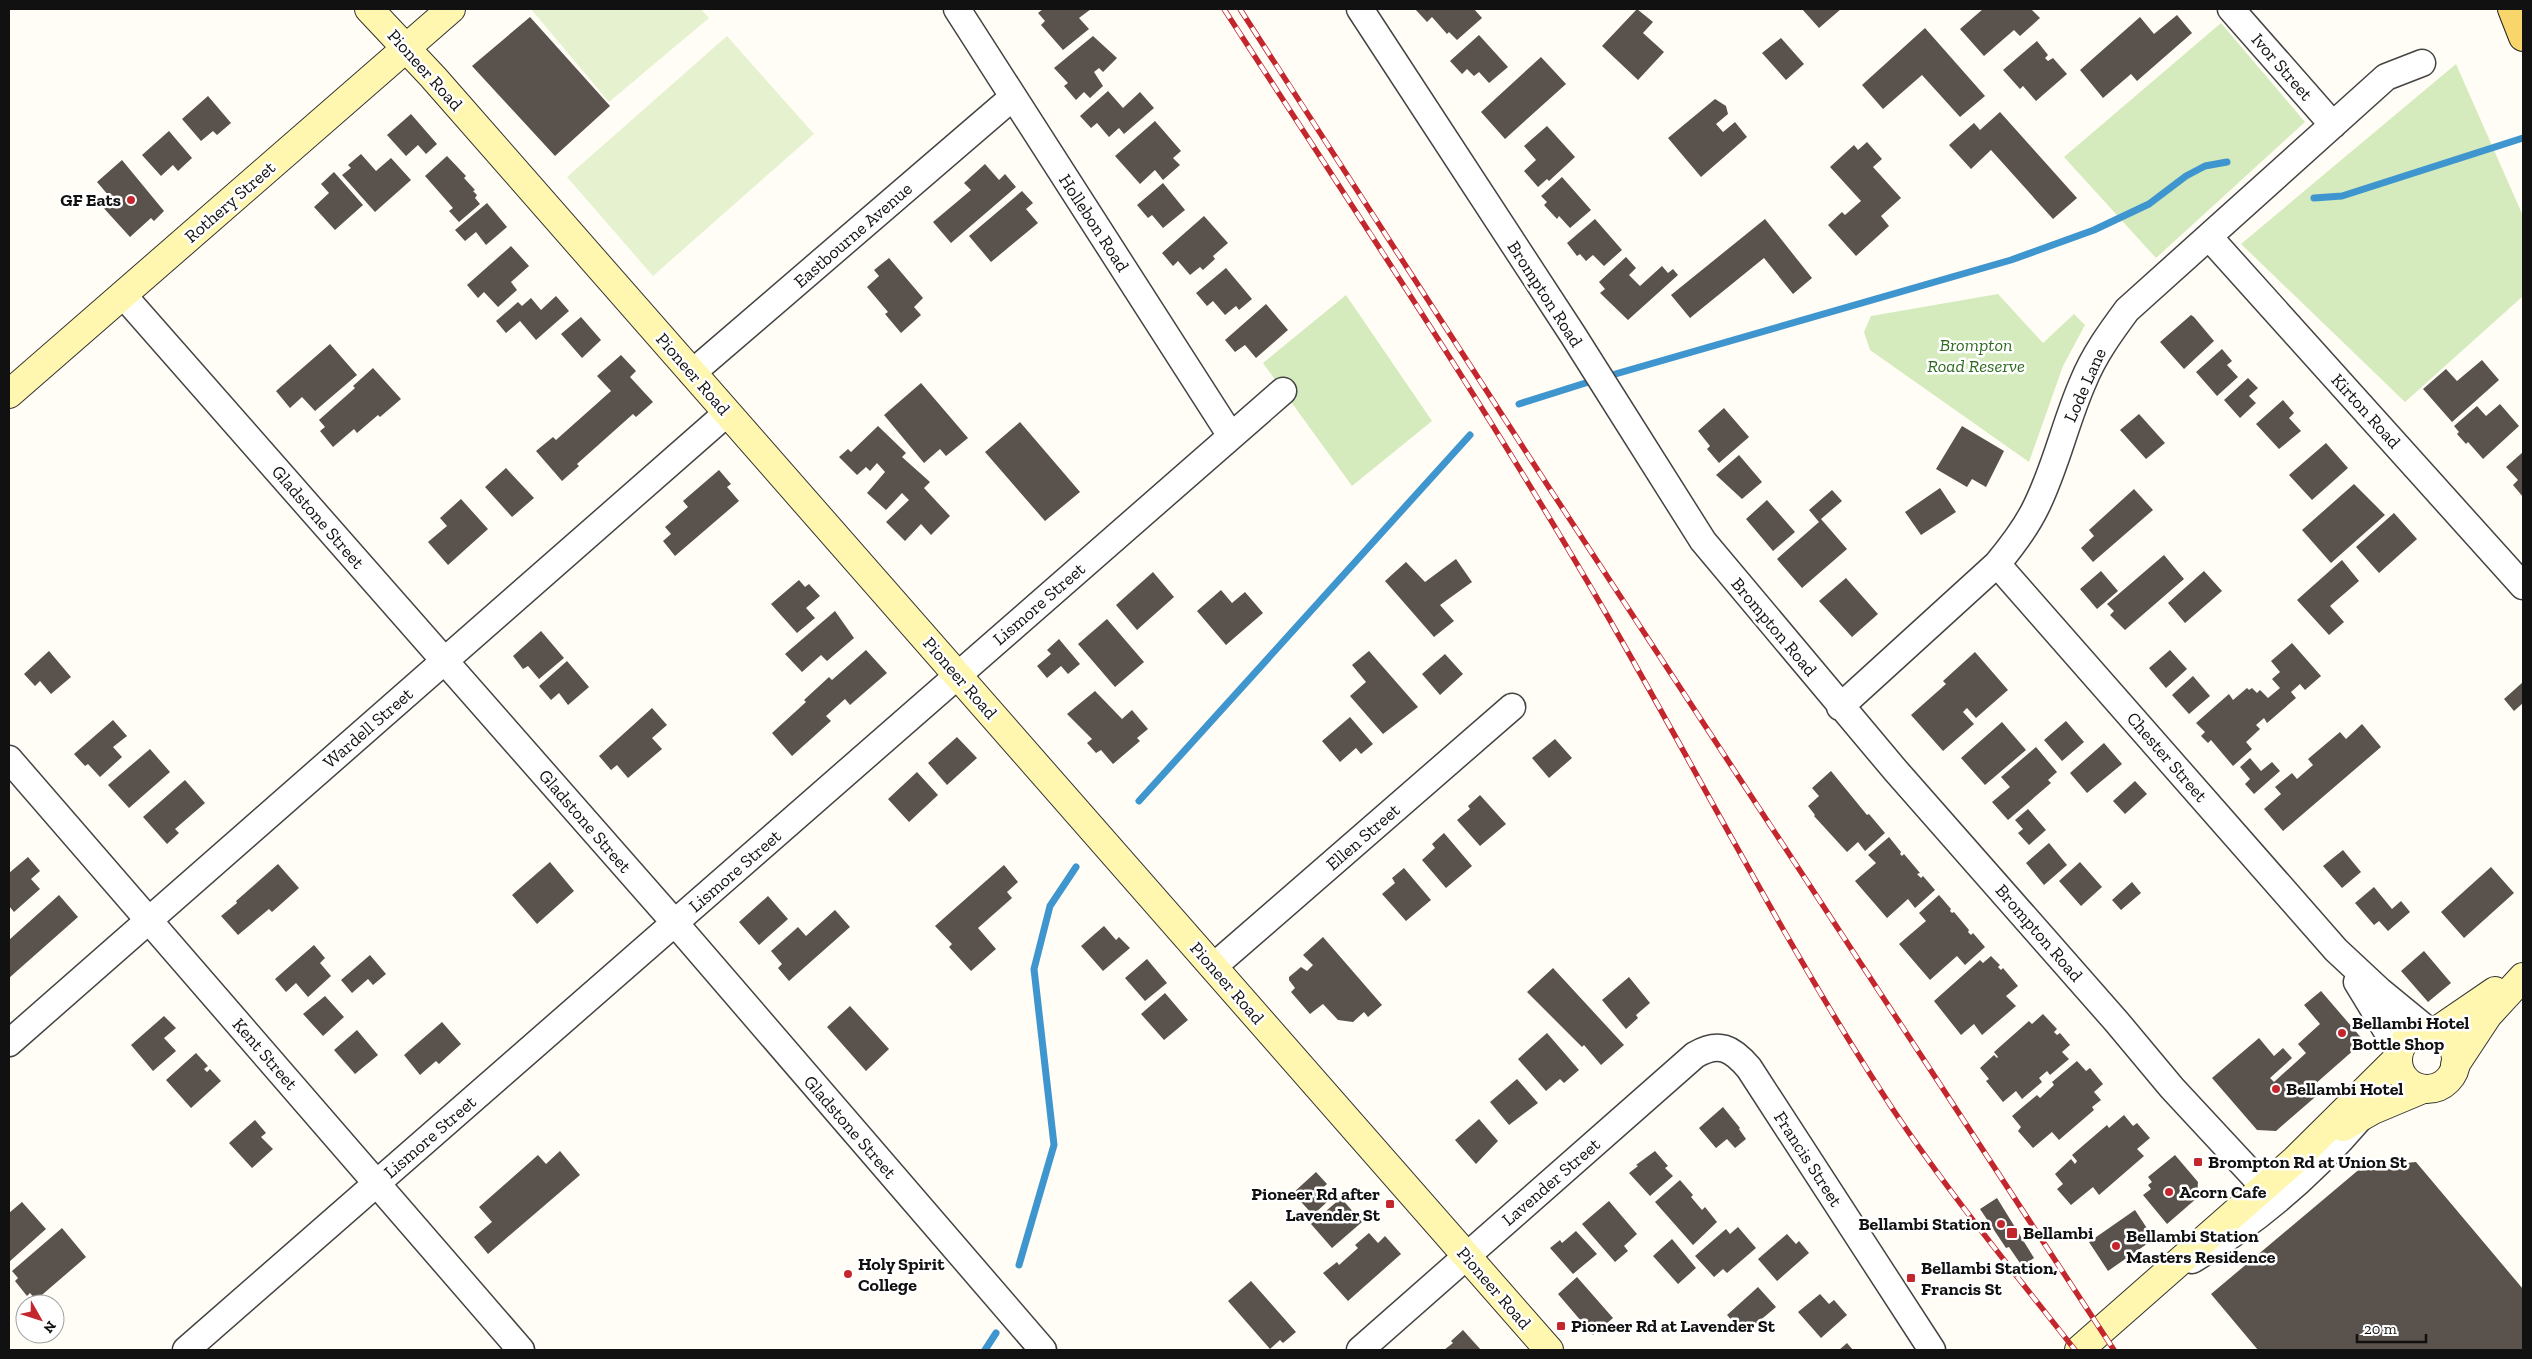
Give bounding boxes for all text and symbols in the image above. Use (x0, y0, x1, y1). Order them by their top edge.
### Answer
street label: Pioneer Road (383, 25, 467, 115)
street label: Ivor Street (2247, 29, 2317, 105)
street label: Rothery Street (180, 156, 280, 247)
street label: Hollebon Road (1054, 170, 1134, 276)
street label: Eastbourne Avenue (789, 178, 917, 292)
place label: GF Eats (60, 189, 121, 211)
marker: GF Eats (125, 194, 137, 206)
street label: Brompton Road (1503, 237, 1588, 351)
street label: Pioneer Road (651, 328, 735, 420)
park label: Brompton Road Reserve (1927, 334, 2025, 377)
street label: Lode Lane (2059, 345, 2111, 425)
street label: Kirton Road (2327, 369, 2405, 453)
street label: Gladstone Street (267, 461, 369, 573)
street label: Lismore Street (988, 558, 1090, 650)
street label: Brompton Road (1726, 573, 1822, 681)
street label: Pioneer Road (918, 632, 1002, 724)
street label: Wardell Street (319, 683, 418, 773)
street label: Chester Street (2122, 708, 2212, 807)
street label: Gladstone Street (534, 765, 636, 877)
street label: Ellen Street (1322, 799, 1405, 875)
street label: Lismore Street (684, 825, 786, 917)
street label: Brompton Road (1991, 880, 2087, 986)
street label: Pioneer Road (1185, 937, 1269, 1029)
place label: Bellambi Hotel Bottle Shop (2352, 1012, 2469, 1055)
street label: Kent Street (228, 1014, 302, 1095)
marker: Bellambi Hotel Bottle Shop (2336, 1027, 2348, 1039)
street label: Gladstone Street (799, 1071, 901, 1183)
place label: Bellambi Hotel (2286, 1078, 2403, 1100)
marker: Bellambi Hotel (2270, 1083, 2282, 1095)
street label: Lismore Street (379, 1091, 481, 1183)
street label: Francis Street (1769, 1107, 1847, 1211)
street label: Lavender Street (1497, 1133, 1605, 1231)
place label: Brompton Rd at Union St (2208, 1151, 2408, 1173)
marker: Brompton Rd at Union St (2192, 1156, 2204, 1168)
place label: Acorn Cafe (2179, 1181, 2267, 1203)
place label: Pioneer Rd after Lavender St (1251, 1183, 1381, 1226)
marker: Acorn Cafe (2163, 1186, 2175, 1198)
marker: Pioneer Rd after Lavender St (1384, 1198, 1396, 1210)
place label: Bellambi Station (1858, 1213, 1991, 1235)
marker: Bellambi Station (1995, 1218, 2007, 1230)
place label: Bellambi (2023, 1222, 2094, 1244)
place label: Bellambi Station Masters Residence (2126, 1225, 2276, 1268)
marker: Bellambi (2005, 1226, 2019, 1240)
marker: Bellambi Station Masters Residence (2110, 1240, 2122, 1252)
street label: Pioneer Road (1452, 1242, 1536, 1334)
place label: Holy Spirit College (858, 1253, 945, 1296)
place label: Bellambi Station, Francis St (1921, 1257, 2058, 1300)
marker: Holy Spirit College (842, 1268, 854, 1280)
marker: Bellambi Station, Francis St (1905, 1272, 1917, 1284)
north arrow (15, 1294, 65, 1344)
scale bar (2357, 1312, 2426, 1344)
place label: Pioneer Rd at Lavender St (1571, 1315, 1776, 1337)
text: N (40, 1317, 60, 1337)
marker: Pioneer Rd at Lavender St (1555, 1320, 1567, 1332)
text: 20 m (2364, 1320, 2397, 1338)

